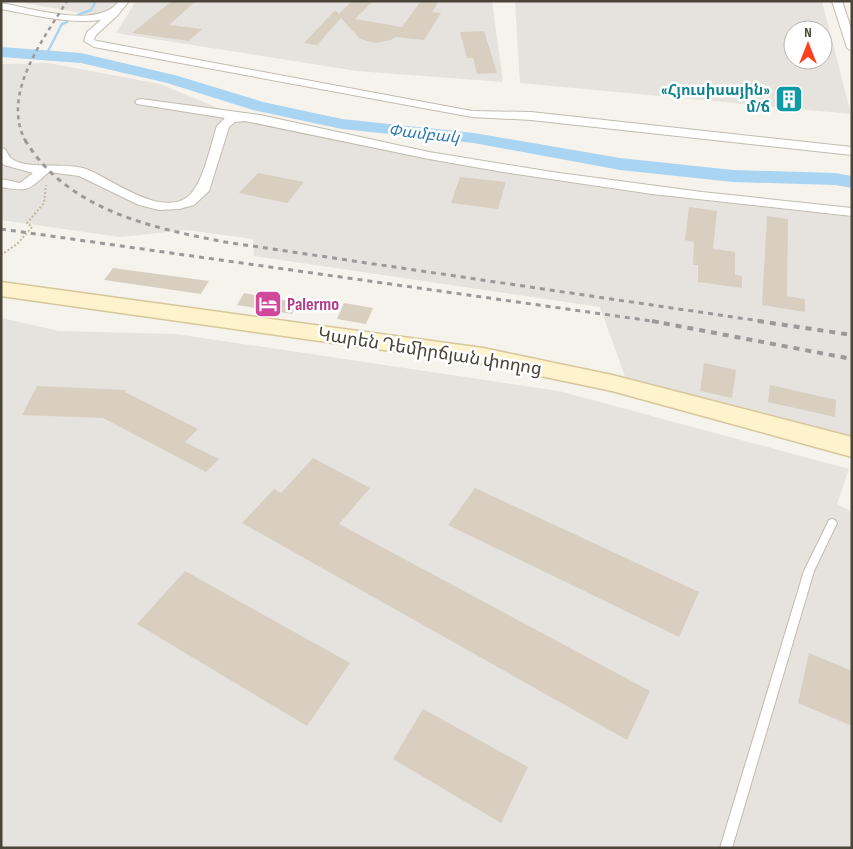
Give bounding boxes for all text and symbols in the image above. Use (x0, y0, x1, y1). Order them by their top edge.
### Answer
north arrow (783, 20, 833, 70)
text: N (804, 24, 812, 41)
place label: «Հյուսիսային» մ/ճ (661, 81, 770, 117)
building icon: «Հյուսիսային» մ/ճ (774, 84, 804, 114)
water label: Փամբակ (388, 121, 462, 148)
hotel icon: Palermo (253, 289, 283, 319)
place label: Palermo (287, 294, 339, 315)
street label: Կարեն Դեմիրճյան փողոց (317, 323, 543, 380)

